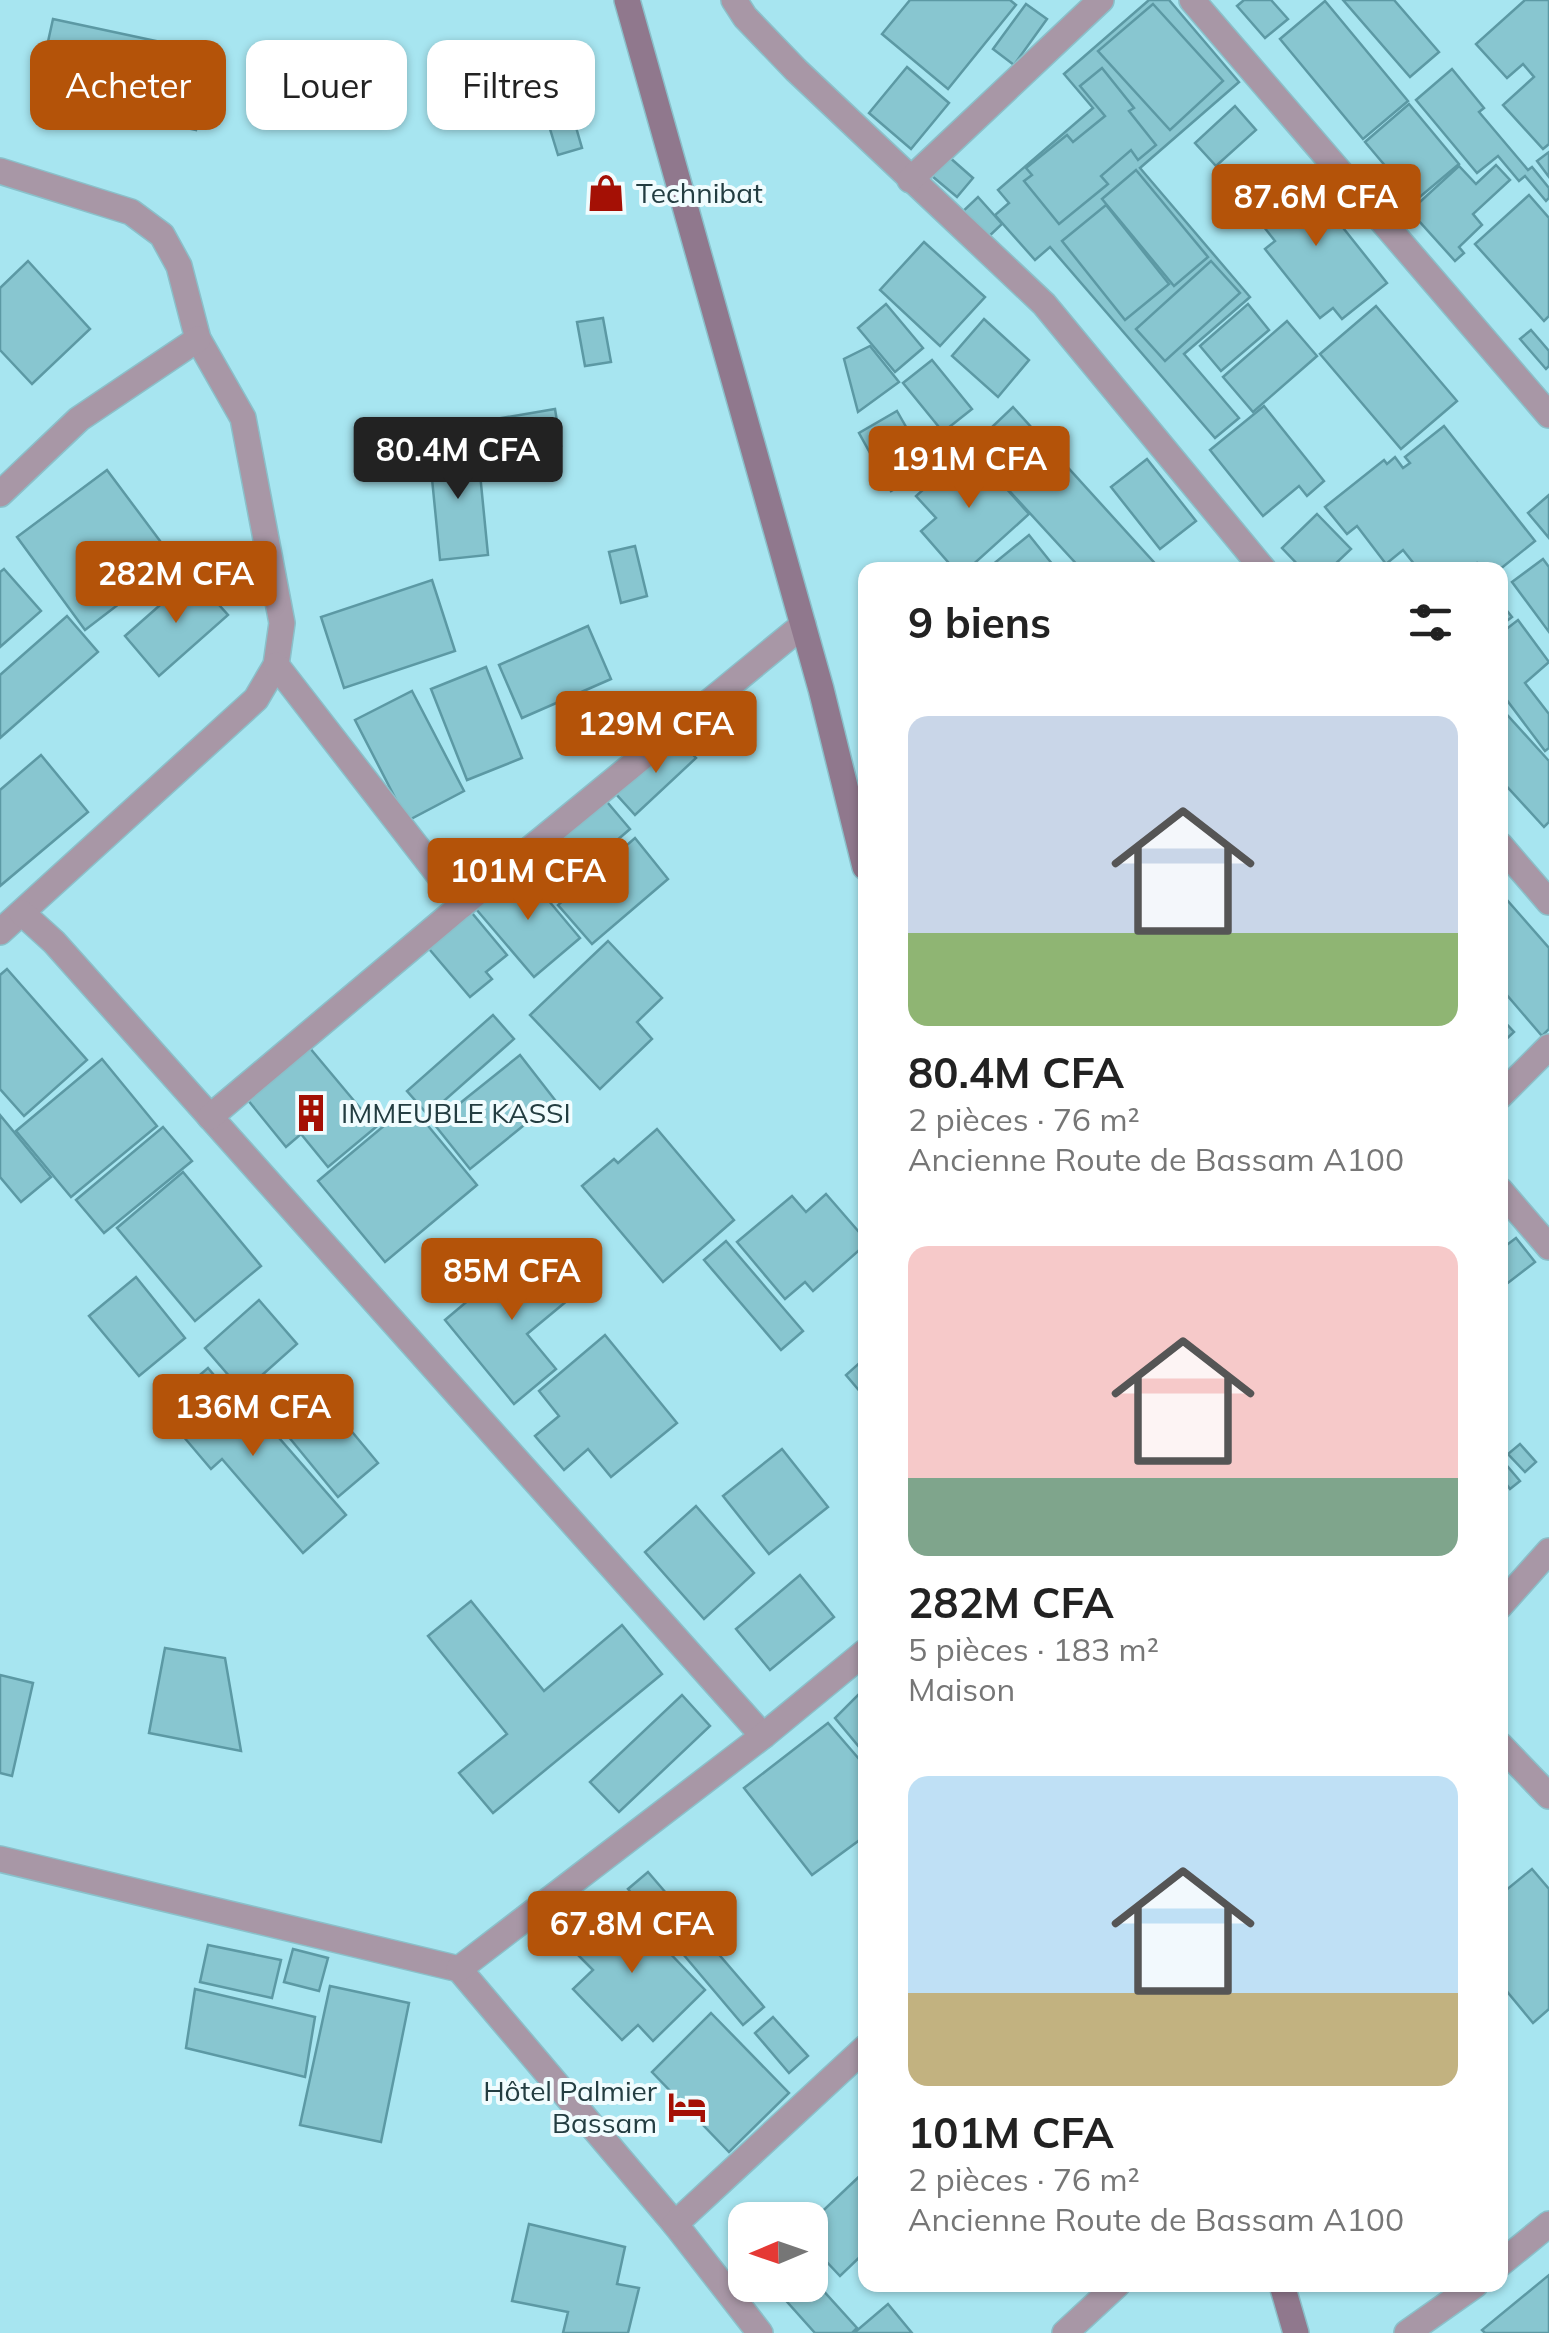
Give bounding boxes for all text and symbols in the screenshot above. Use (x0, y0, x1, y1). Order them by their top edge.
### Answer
chip: Acheter (30, 40, 226, 130)
chip: Louer (246, 40, 407, 130)
chip: Filtres (427, 40, 595, 130)
pin: 87.6M CFA (1202, 164, 1430, 249)
shop icon: Technibat (585, 172, 627, 214)
place label: Technibat (636, 175, 763, 210)
text: 87.6M CFA (1234, 176, 1398, 216)
pin: 80.4M CFA (344, 417, 572, 502)
pin: 191M CFA (866, 426, 1072, 511)
text: 80.4M CFA (376, 429, 540, 469)
text: 191M CFA (891, 438, 1047, 478)
pin: 282M CFA (73, 541, 279, 626)
text: 282M CFA (98, 553, 254, 593)
icon: filters (1403, 595, 1458, 650)
text: 9 biens (908, 596, 1051, 649)
pin: 129M CFA (553, 691, 759, 776)
text: 129M CFA (578, 703, 734, 743)
icon: home (1093, 781, 1273, 961)
pin: 101M CFA (425, 838, 631, 923)
text: 101M CFA (450, 850, 606, 890)
text: 80.4M CFA (908, 1046, 1124, 1099)
building icon: IMMEUBLE KASSI (290, 1092, 332, 1134)
place label: IMMEUBLE KASSI (341, 1095, 571, 1130)
text: 2 pièces · 76 m² (908, 1099, 1140, 1139)
text: Ancienne Route de Bassam A100 (908, 1139, 1404, 1179)
pin: 85M CFA (420, 1238, 604, 1323)
text: 85M CFA (443, 1250, 581, 1290)
icon: home (1093, 1311, 1273, 1491)
pin: 136M CFA (150, 1374, 356, 1459)
text: 136M CFA (175, 1386, 331, 1426)
text: 282M CFA (908, 1576, 1114, 1629)
text: 5 pièces · 183 m² (908, 1629, 1159, 1669)
text: Maison (908, 1669, 1015, 1709)
icon: home (1093, 1841, 1273, 2021)
pin: 67.8M CFA (518, 1891, 746, 1976)
text: 67.8M CFA (550, 1903, 714, 1943)
place label: Hôtel Palmier Bassam (483, 2073, 658, 2140)
hotel icon: Hôtel Palmier Bassam (666, 2086, 708, 2128)
text: 101M CFA (908, 2106, 1114, 2159)
text: 2 pièces · 76 m² (908, 2159, 1140, 2199)
text: Ancienne Route de Bassam A100 (908, 2199, 1404, 2239)
north arrow (728, 2202, 828, 2302)
map controls (728, 2202, 828, 2302)

